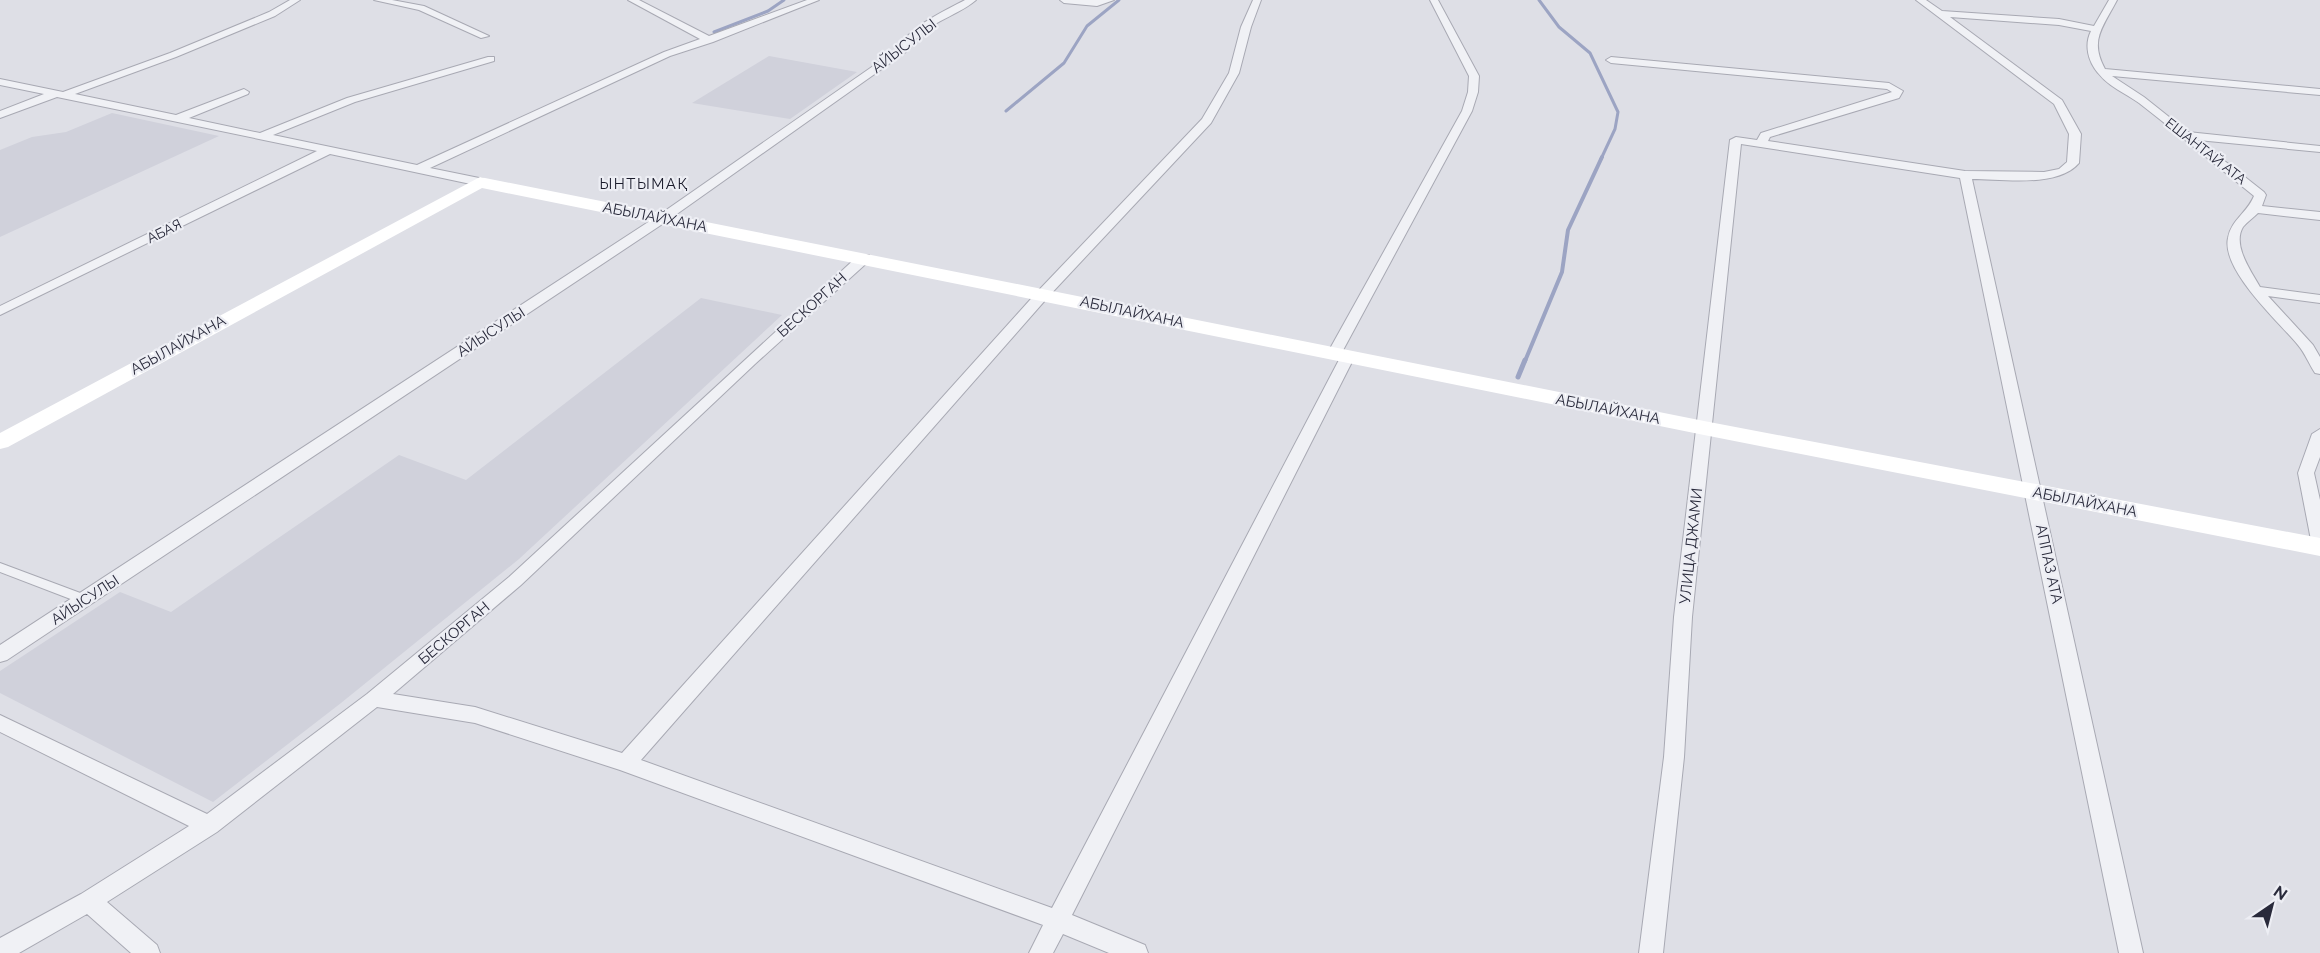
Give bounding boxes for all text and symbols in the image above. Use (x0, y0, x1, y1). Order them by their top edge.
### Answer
street label: АЙЫСУЛЫ (868, 15, 940, 77)
street label: ЕШАНТАЙ АТА (2162, 114, 2251, 188)
district label: ЫНТЫМАҚ (599, 175, 689, 193)
street label: АБЫЛАЙХАНА (601, 198, 709, 236)
street label: АБАЯ (144, 216, 184, 246)
street label: БЕСКОРГАН (773, 269, 851, 341)
street label: АБЫЛАЙХАНА (1078, 292, 1186, 332)
street label: АЙЫСУЛЫ (454, 303, 528, 361)
street label: АБЫЛАЙХАНА (127, 311, 229, 379)
street label: АБЫЛАЙХАНА (1554, 390, 1662, 428)
street label: АБЫЛАЙХАНА (2031, 483, 2139, 521)
street label: УЛИЦА ДЖАМИ (1676, 487, 1706, 605)
street label: АППАЗ АТА (2032, 523, 2066, 605)
street label: АЙЫСУЛЫ (48, 571, 122, 629)
street label: БЕСКОРГАН (415, 598, 493, 668)
north arrow (2242, 875, 2302, 935)
text: N (2270, 882, 2291, 904)

